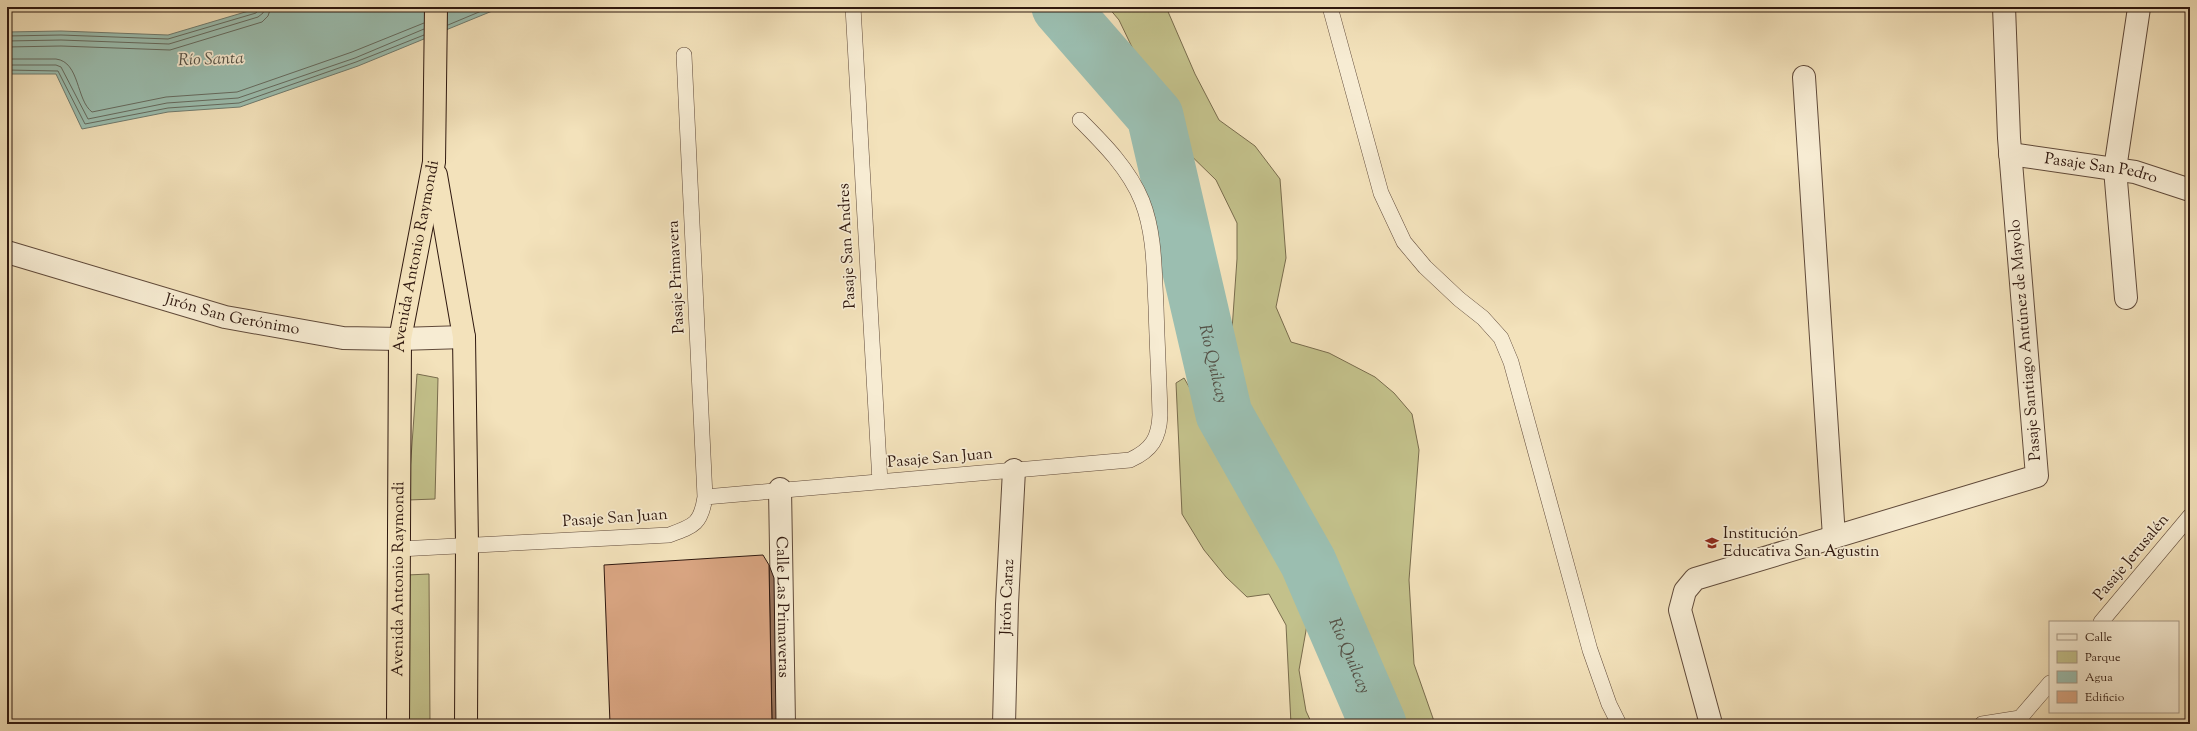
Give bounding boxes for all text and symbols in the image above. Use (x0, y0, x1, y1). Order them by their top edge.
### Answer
water label: Río Santa (178, 47, 245, 73)
street label: Pasaje San Pedro (2043, 148, 2161, 190)
street label: Avenida Antonio Raymondi (388, 158, 446, 353)
street label: Pasaje San Andres (833, 183, 863, 309)
street label: Pasaje Santiago Antúnez de Mayolo (2004, 218, 2048, 462)
street label: Pasaje Primavera (663, 219, 691, 334)
street label: Jirón San Gerónimo (161, 288, 302, 342)
water label: Río Quilcay (1192, 322, 1233, 406)
street label: Pasaje San Juan (886, 443, 994, 475)
street label: Avenida Antonio Raymondi (387, 481, 411, 677)
street label: Pasaje San Juan (562, 504, 669, 534)
street label: Pasaje Jerusalén (2089, 509, 2176, 606)
place label: Institución Educativa San Agustin (1723, 523, 1880, 564)
school or university icon: Institución Educativa San Agustin (1704, 535, 1720, 551)
street label: Calle Las Primaveras (769, 536, 795, 678)
street label: Jirón Caraz (995, 558, 1021, 636)
water label: Río Quilcay (1322, 614, 1376, 698)
legend (2049, 621, 2179, 713)
text: Calle (2085, 629, 2113, 647)
text: Parque (2085, 649, 2121, 667)
text: Agua (2085, 669, 2113, 687)
text: Edificio (2085, 689, 2125, 707)

